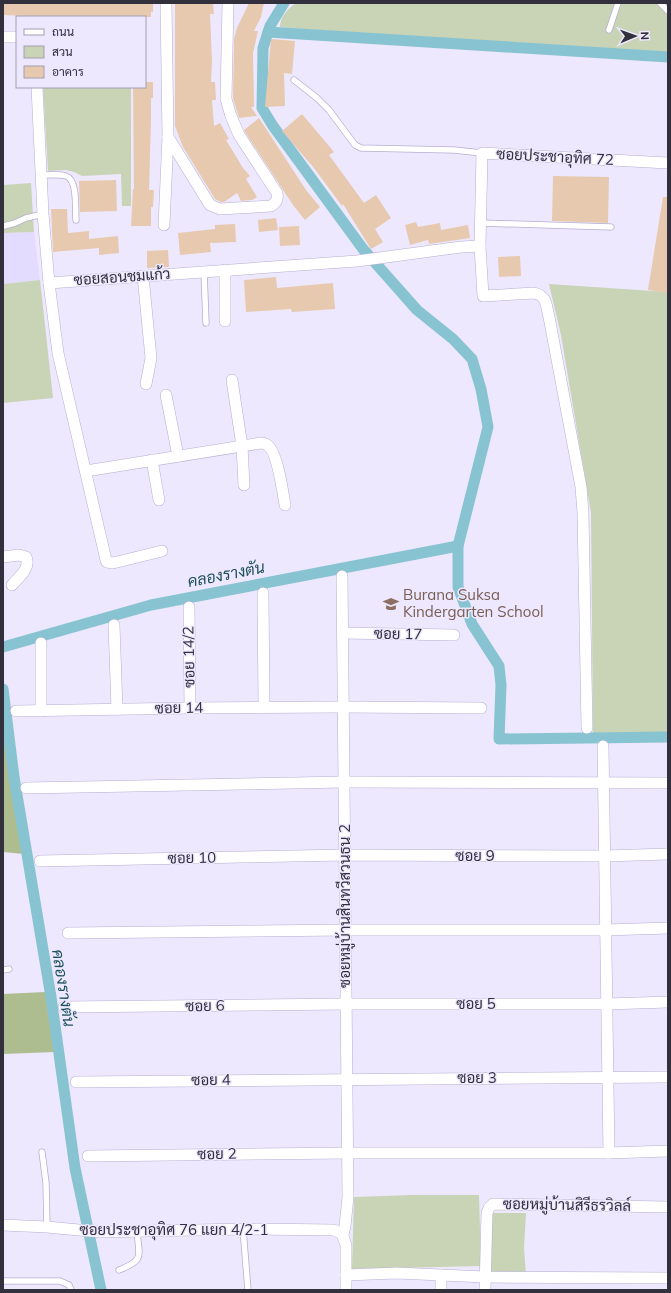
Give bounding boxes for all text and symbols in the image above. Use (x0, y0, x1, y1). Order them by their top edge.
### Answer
legend (16, 16, 146, 88)
north arrow (615, 16, 655, 56)
text: ถนน (52, 24, 75, 39)
text: N (638, 31, 652, 40)
text: สวน (52, 44, 73, 59)
text: อาคาร (52, 64, 84, 79)
street label: ซอยประชาอุทิศ 72 (496, 144, 614, 171)
street label: ซอยสอนชมแก้ว (73, 264, 171, 289)
water label: คลองรางตัน (186, 557, 266, 591)
place label: Burana Suksa Kindergarten School (403, 585, 544, 621)
school or university icon: Burana Suksa Kindergarten School (382, 595, 400, 613)
street label: ซอย 17 (374, 624, 422, 643)
street label: ซอย 14/2 (178, 626, 199, 688)
street label: ซอย 14 (155, 698, 203, 717)
street label: ซอยหมู่บ้านสินทวีสวนธน 2 (335, 824, 355, 988)
street label: ซอย 9 (455, 846, 495, 865)
street label: ซอย 10 (168, 848, 216, 867)
water label: คลองรางตัน (48, 948, 80, 1028)
street label: ซอย 5 (456, 994, 496, 1013)
street label: ซอย 6 (185, 996, 225, 1015)
street label: ซอย 3 (457, 1068, 497, 1087)
street label: ซอย 4 (191, 1070, 231, 1089)
street label: ซอย 2 (197, 1144, 237, 1163)
street label: ซอยหมู่บ้านสิรีธรวิลล์ (503, 1194, 631, 1216)
street label: ซอยประชาอุทิศ 76 แยก 4/2-1 (79, 1220, 269, 1241)

